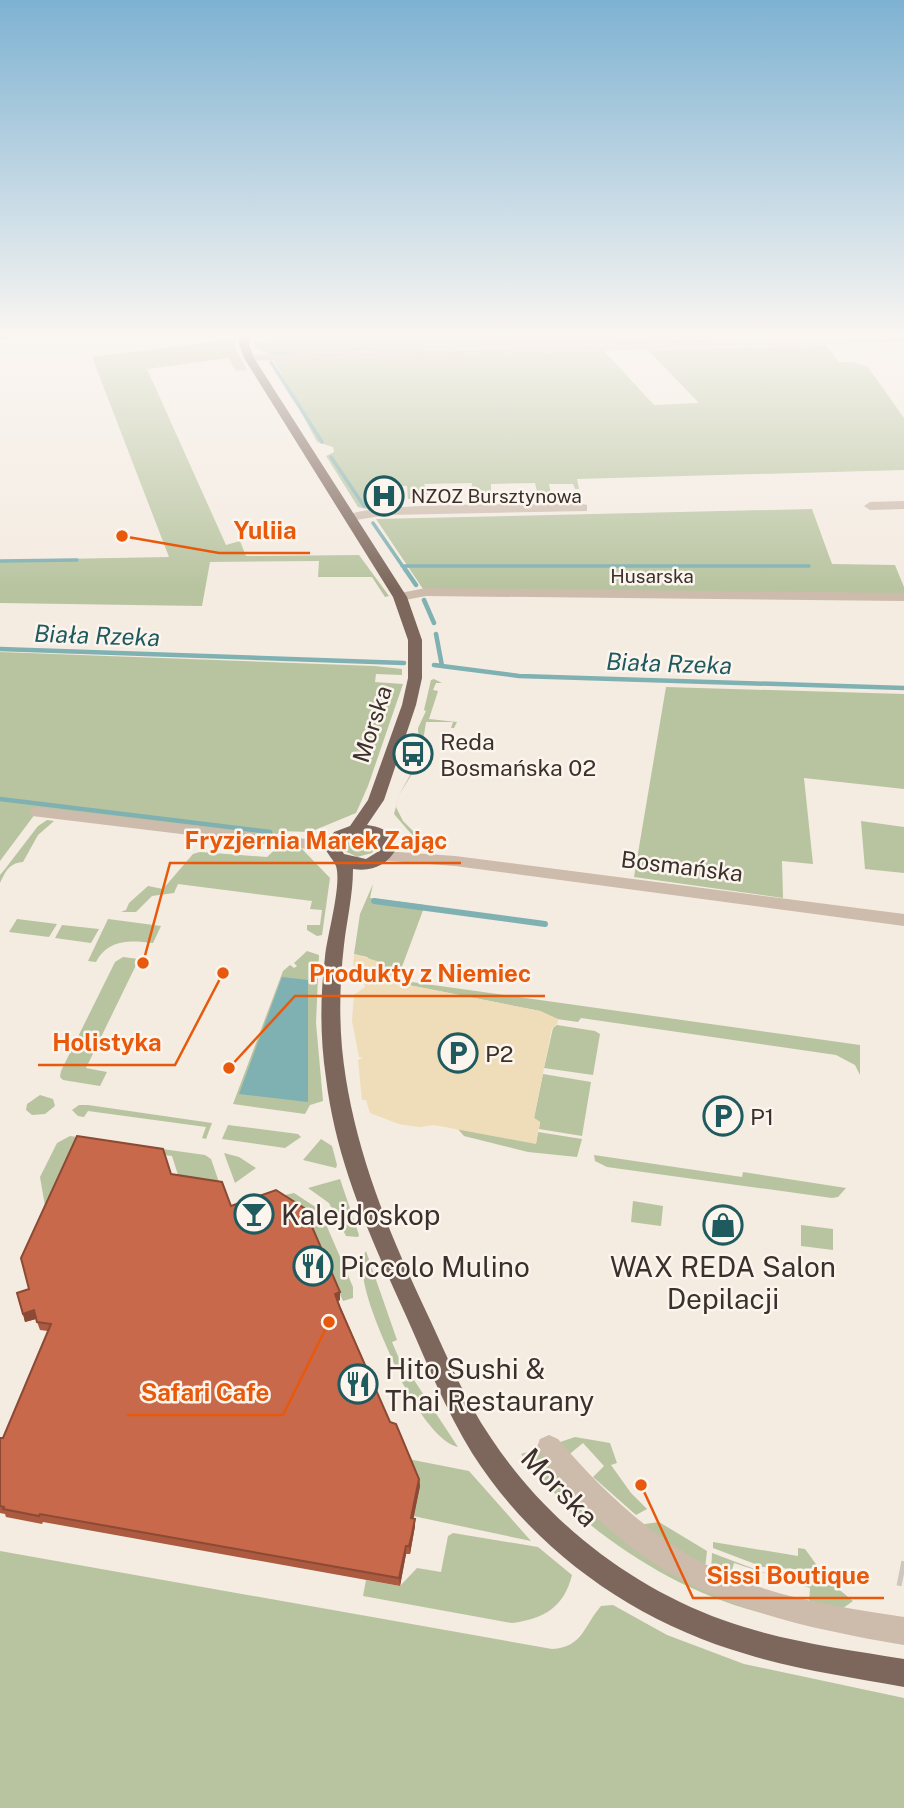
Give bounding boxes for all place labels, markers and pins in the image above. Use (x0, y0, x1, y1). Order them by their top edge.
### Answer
hospital icon: NZOZ Bursztynowa (363, 475, 405, 517)
place label: NZOZ Bursztynowa (411, 485, 582, 507)
callout: Yuliia (219, 508, 310, 553)
place label: Reda Bosmańska 02 (440, 728, 596, 781)
bus stop icon: Reda Bosmańska 02 (392, 733, 434, 775)
callout: Fryzjernia Marek Zając (170, 818, 461, 863)
callout: Produkty z Niemiec (295, 951, 545, 996)
callout: Holistyka (38, 1020, 175, 1065)
parking icon: P2 (437, 1032, 479, 1074)
place label: P2 (485, 1040, 513, 1067)
parking icon: P1 (702, 1095, 744, 1137)
place label: P1 (750, 1103, 774, 1130)
bar icon: Kalejdoskop (233, 1193, 275, 1235)
place label: Kalejdoskop (281, 1198, 441, 1231)
shop icon: WAX REDA Salon Depilacji (702, 1204, 744, 1246)
restaurant icon: Piccolo Mulino (292, 1245, 334, 1287)
place label: Piccolo Mulino (340, 1250, 530, 1283)
place label: WAX REDA Salon Depilacji (610, 1250, 836, 1315)
place label: Hito Sushi & Thai Restaurany (385, 1352, 594, 1417)
restaurant icon: Hito Sushi & Thai Restaurany (337, 1363, 379, 1405)
callout: Safari Cafe (127, 1370, 283, 1415)
callout: Sissi Boutique (693, 1553, 884, 1598)

